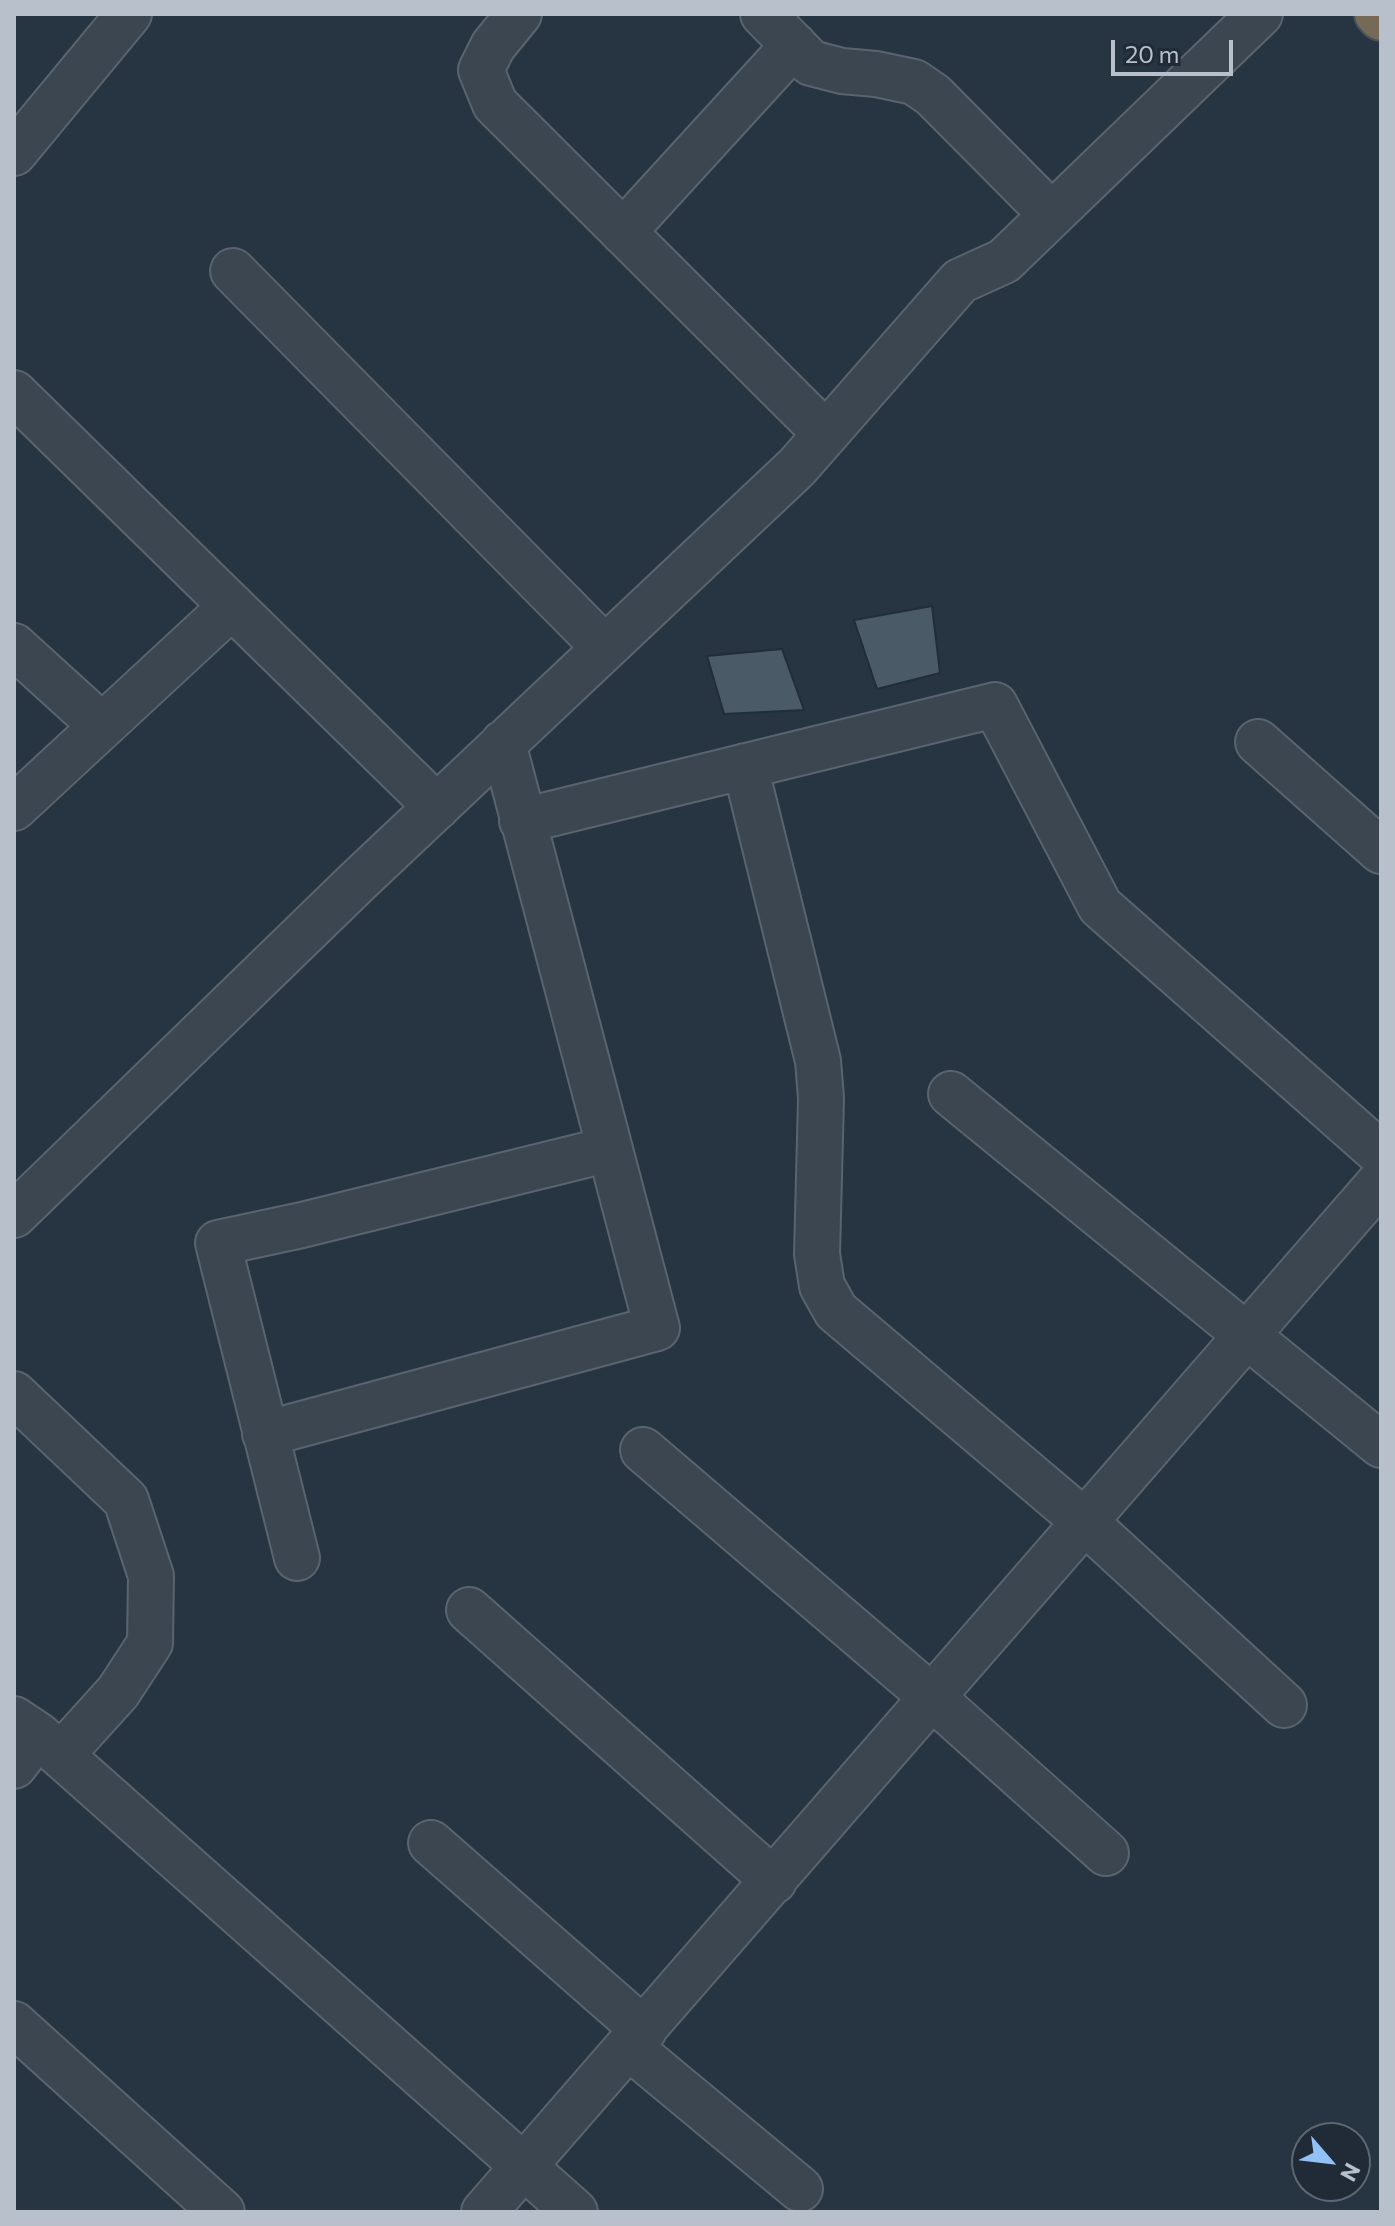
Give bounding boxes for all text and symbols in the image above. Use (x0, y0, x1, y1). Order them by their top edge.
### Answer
scale bar (1115, 24, 1237, 74)
text: 20 m (1125, 39, 1179, 68)
north arrow (1291, 2122, 1371, 2202)
text: N (1335, 2159, 1367, 2186)

